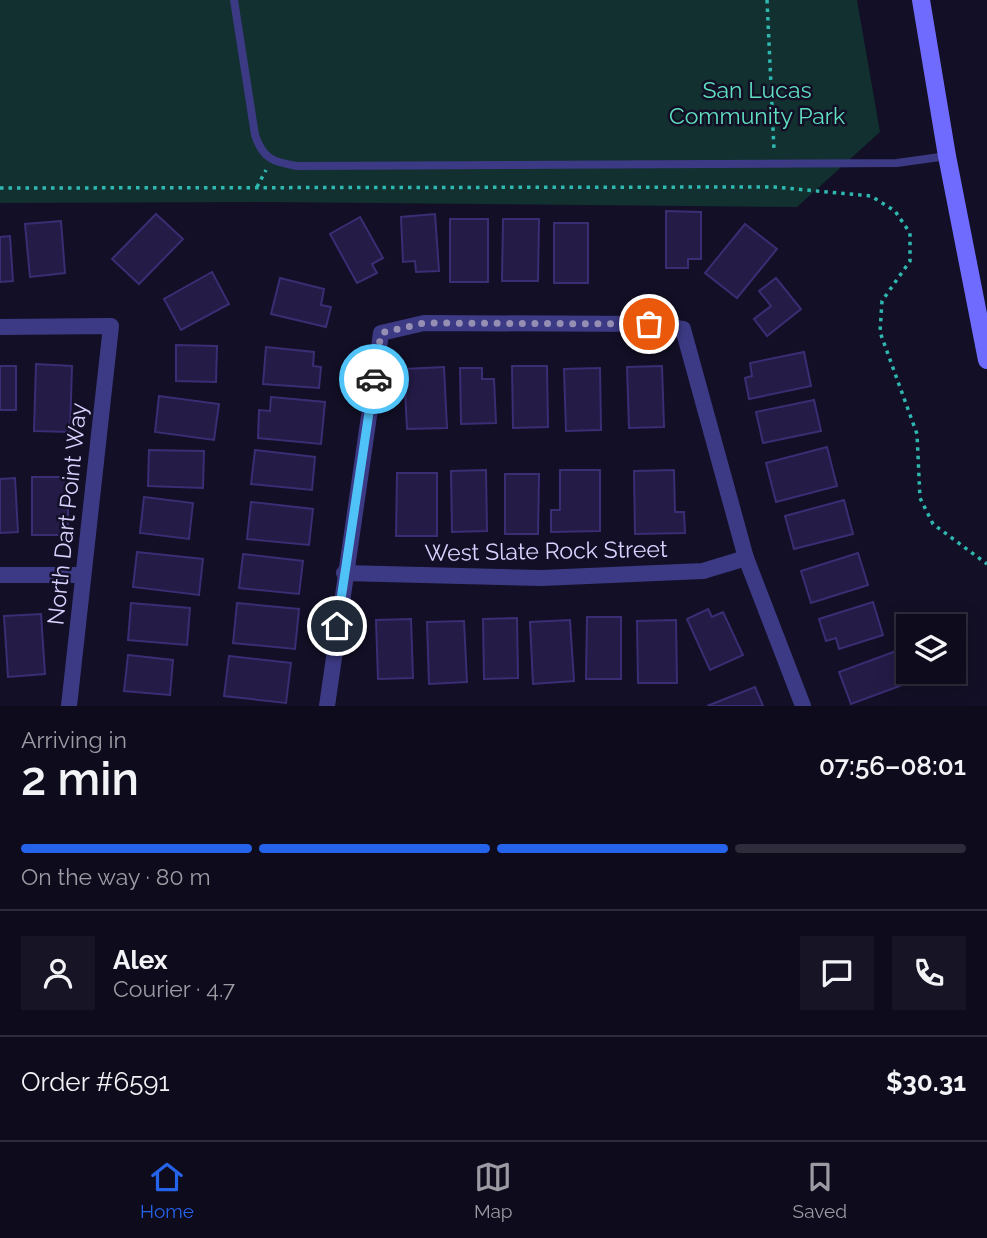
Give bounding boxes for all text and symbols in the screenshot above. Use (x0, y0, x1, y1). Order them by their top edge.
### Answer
park label: San Lucas Community Park (669, 76, 845, 129)
pin (619, 294, 679, 354)
icon: bag (630, 305, 668, 343)
courier (339, 344, 409, 414)
icon: car (355, 360, 393, 398)
street label: North Dart Point Way (41, 402, 92, 626)
street label: West Slate Rock Street (424, 535, 668, 566)
pin (307, 596, 367, 656)
icon: home (318, 607, 356, 645)
map controls (896, 614, 966, 684)
button: layers (896, 614, 966, 684)
text: Arriving in (21, 726, 127, 753)
text: 07:56–08:01 (819, 751, 966, 781)
text: 2 min (21, 752, 139, 806)
text: On the way · 80 m (21, 863, 211, 890)
button: person (21, 936, 95, 1010)
button: chat (800, 936, 874, 1010)
button: phone (892, 936, 966, 1010)
text: Alex (113, 945, 168, 975)
text: Courier · 4.7 (113, 975, 235, 1002)
text: Order #6591 (21, 1067, 170, 1097)
text: $30.31 (886, 1067, 966, 1097)
tab: Home (140, 1158, 194, 1222)
tab: Map (474, 1158, 513, 1222)
tab: Saved (793, 1158, 847, 1222)

